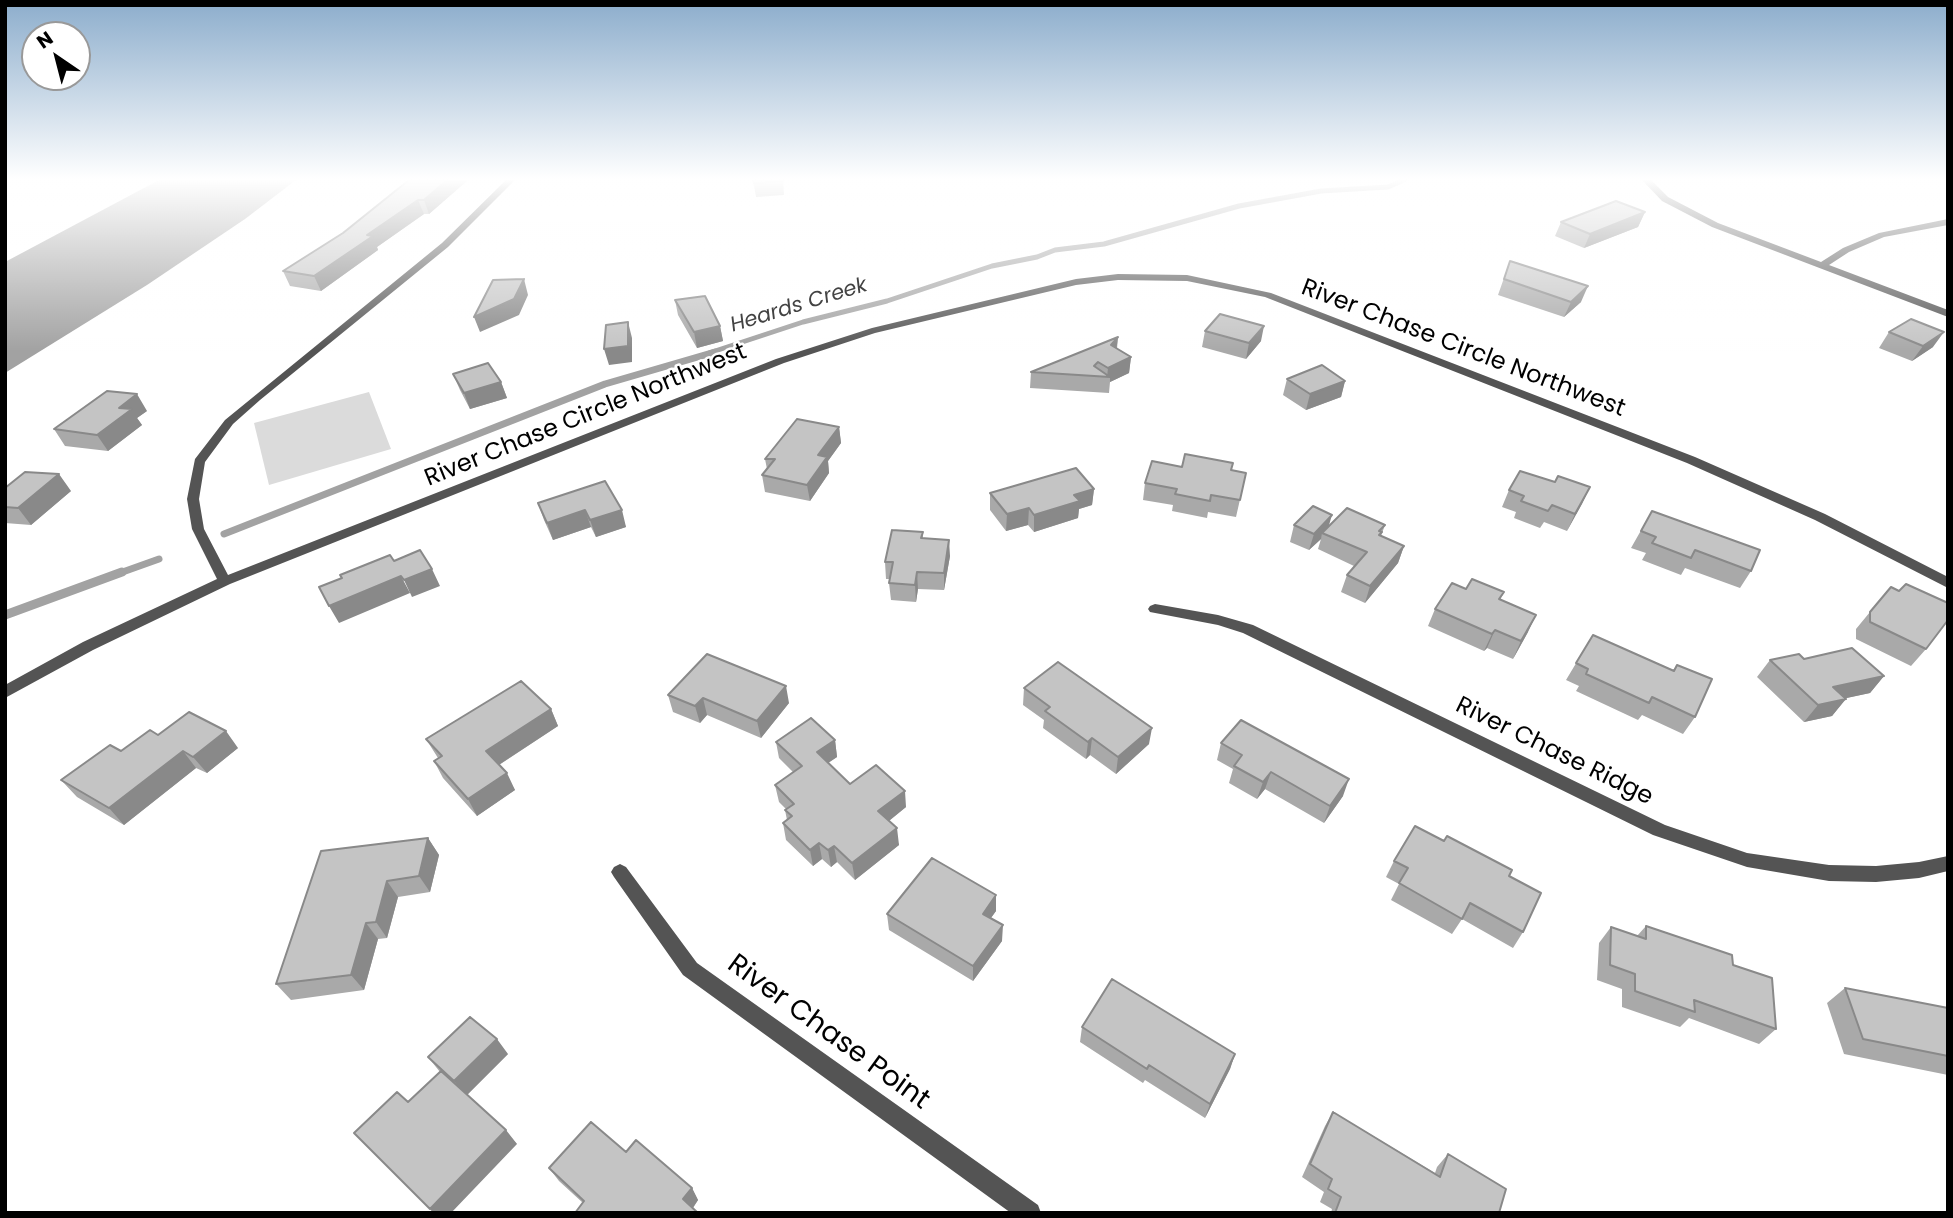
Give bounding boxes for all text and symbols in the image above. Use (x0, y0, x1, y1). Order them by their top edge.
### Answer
north arrow (21, 21, 91, 91)
text: N (31, 25, 58, 55)
water label: Heards Creek (727, 273, 871, 339)
street label: River Chase Circle Northwest (1297, 274, 1629, 424)
street label: River Chase Circle Northwest (421, 338, 751, 494)
street label: River Chase Ridge (1451, 692, 1657, 812)
street label: River Chase Point (720, 948, 936, 1118)

